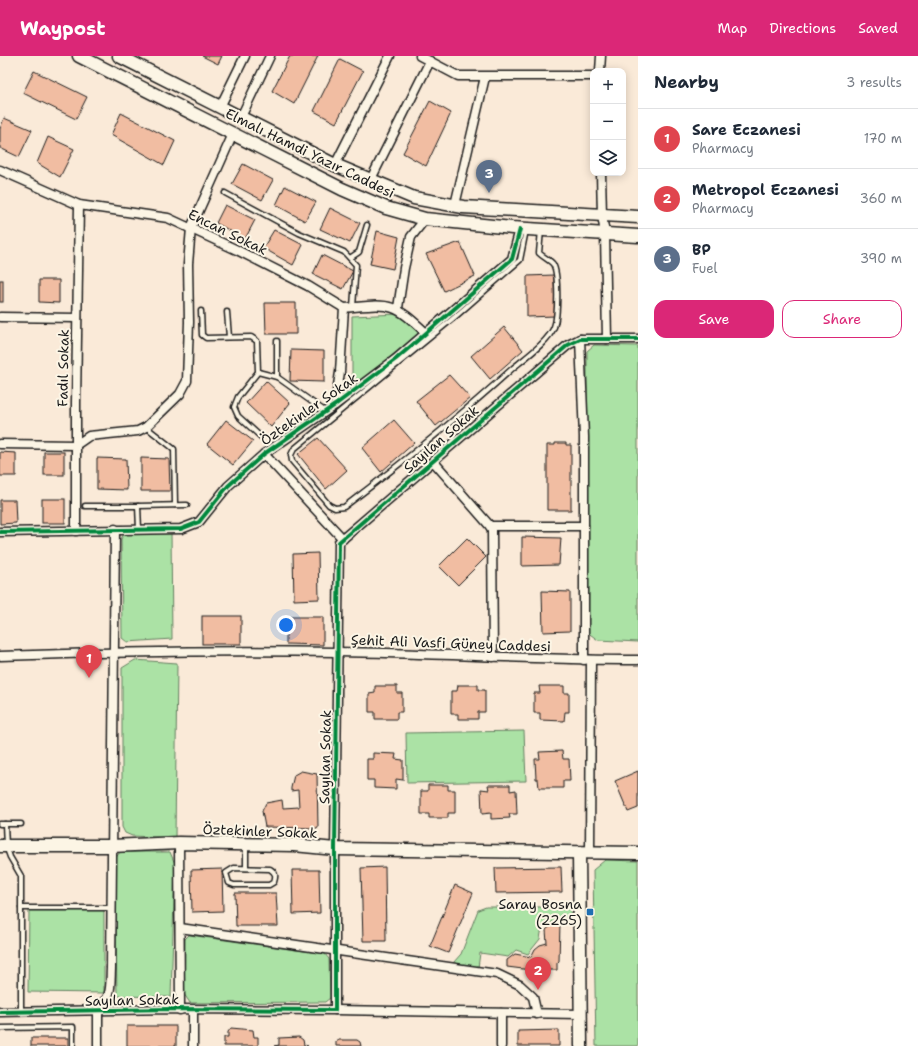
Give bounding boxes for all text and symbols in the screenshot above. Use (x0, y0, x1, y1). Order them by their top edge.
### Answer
text: Waypost (20, 16, 105, 41)
text: Map (718, 19, 748, 37)
text: Directions (770, 19, 836, 37)
text: Saved (858, 19, 898, 37)
map controls (590, 68, 626, 176)
button: + (590, 68, 626, 104)
text: Nearby (654, 71, 719, 93)
text: 3 results (846, 74, 902, 91)
street label: Elmalı Hamdi Yazır Caddesi (222, 104, 398, 202)
button: − (590, 104, 626, 140)
text: Sare Eczanesi (692, 120, 801, 140)
text: 1 (664, 130, 670, 147)
text: 170 m (864, 130, 902, 147)
button: layers (590, 140, 626, 176)
text: Pharmacy (692, 140, 754, 157)
pin: 3 (476, 160, 502, 193)
text: Metropol Eczanesi (692, 180, 839, 200)
text: 2 (662, 190, 672, 207)
text: 360 m (860, 190, 902, 207)
text: Pharmacy (692, 200, 754, 217)
street label: Encan Sokak (185, 205, 271, 259)
text: BP (692, 240, 711, 260)
text: 3 (662, 250, 672, 267)
text: 390 m (860, 250, 902, 267)
text: Fuel (692, 260, 717, 277)
button: Save (654, 300, 774, 338)
button: Share (782, 300, 902, 338)
street label: Fadıl Sokak (53, 329, 73, 407)
street label: Öztekinler Sokak (257, 369, 361, 449)
street label: Sayılan Sokak (400, 401, 482, 477)
your location (276, 615, 296, 635)
street label: Şehit Ali Vasfi Güney Caddesi (351, 631, 551, 655)
pin: 1 (76, 645, 102, 678)
street label: Sayılan Sokak (315, 710, 335, 804)
street label: Öztekinler Sokak (202, 820, 318, 842)
place label: Saray Bosna (2265) (498, 895, 582, 929)
marker: Saray Bosna (2265) (585, 907, 595, 917)
pin: 2 (525, 957, 551, 990)
street label: Sayılan Sokak (85, 990, 179, 1010)

